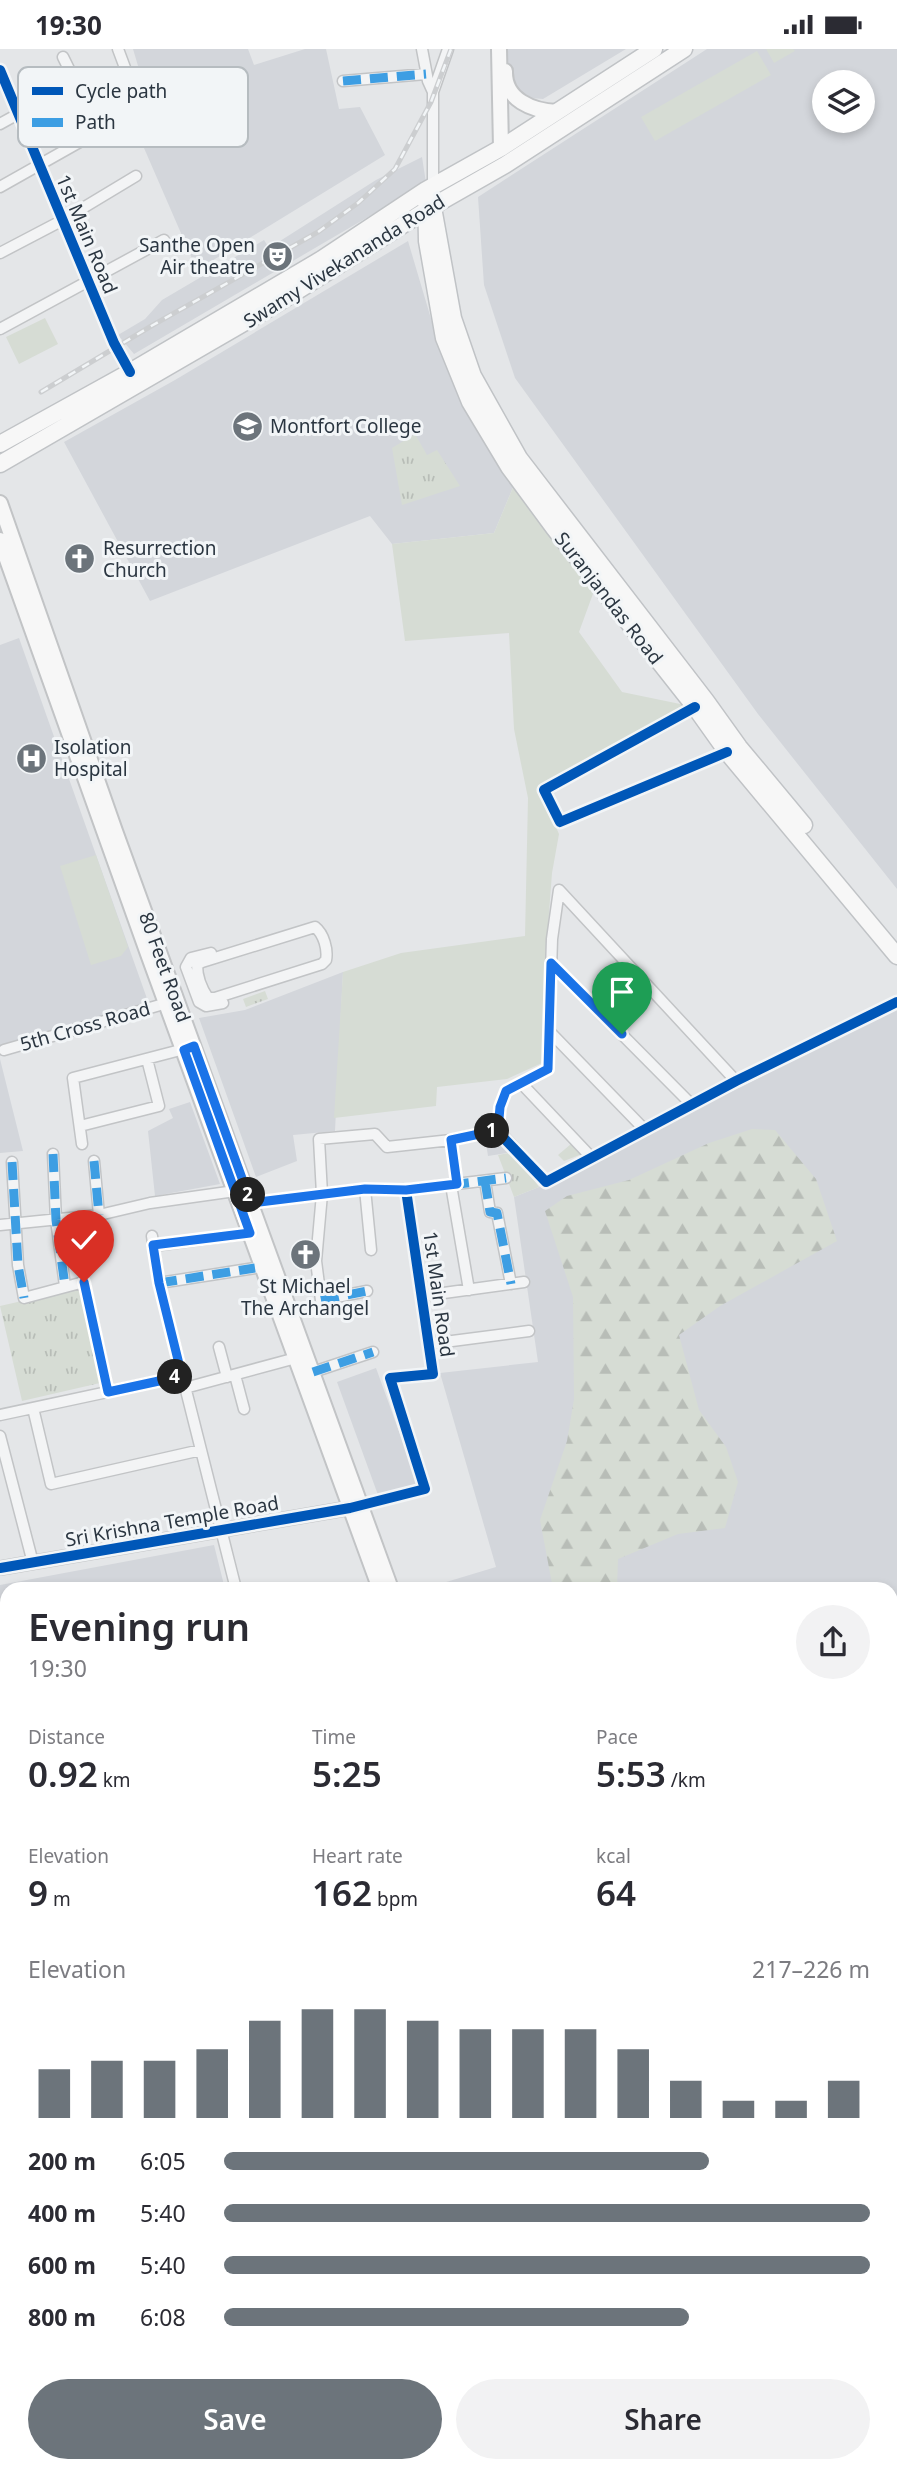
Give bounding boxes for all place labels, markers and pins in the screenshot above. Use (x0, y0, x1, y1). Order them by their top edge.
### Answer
place label: Santhe Open Air theatre (139, 232, 255, 280)
theatre icon: Santhe Open Air theatre (261, 239, 295, 273)
school or university icon: Montfort College (230, 409, 264, 443)
place label: Montfort College (270, 413, 421, 439)
place label: Resurrection Church (103, 535, 217, 583)
church icon: Resurrection Church (63, 542, 97, 576)
place label: Isolation Hospital (54, 734, 132, 782)
hospital icon: Isolation Hospital (14, 741, 48, 775)
pin (592, 962, 652, 1034)
pin: 1 (475, 1113, 510, 1149)
pin: 2 (230, 1177, 266, 1213)
pin (54, 1210, 114, 1282)
church icon: St Michael The Archangel (288, 1238, 322, 1272)
place label: St Michael The Archangel (241, 1273, 369, 1321)
pin: 4 (158, 1359, 192, 1395)

